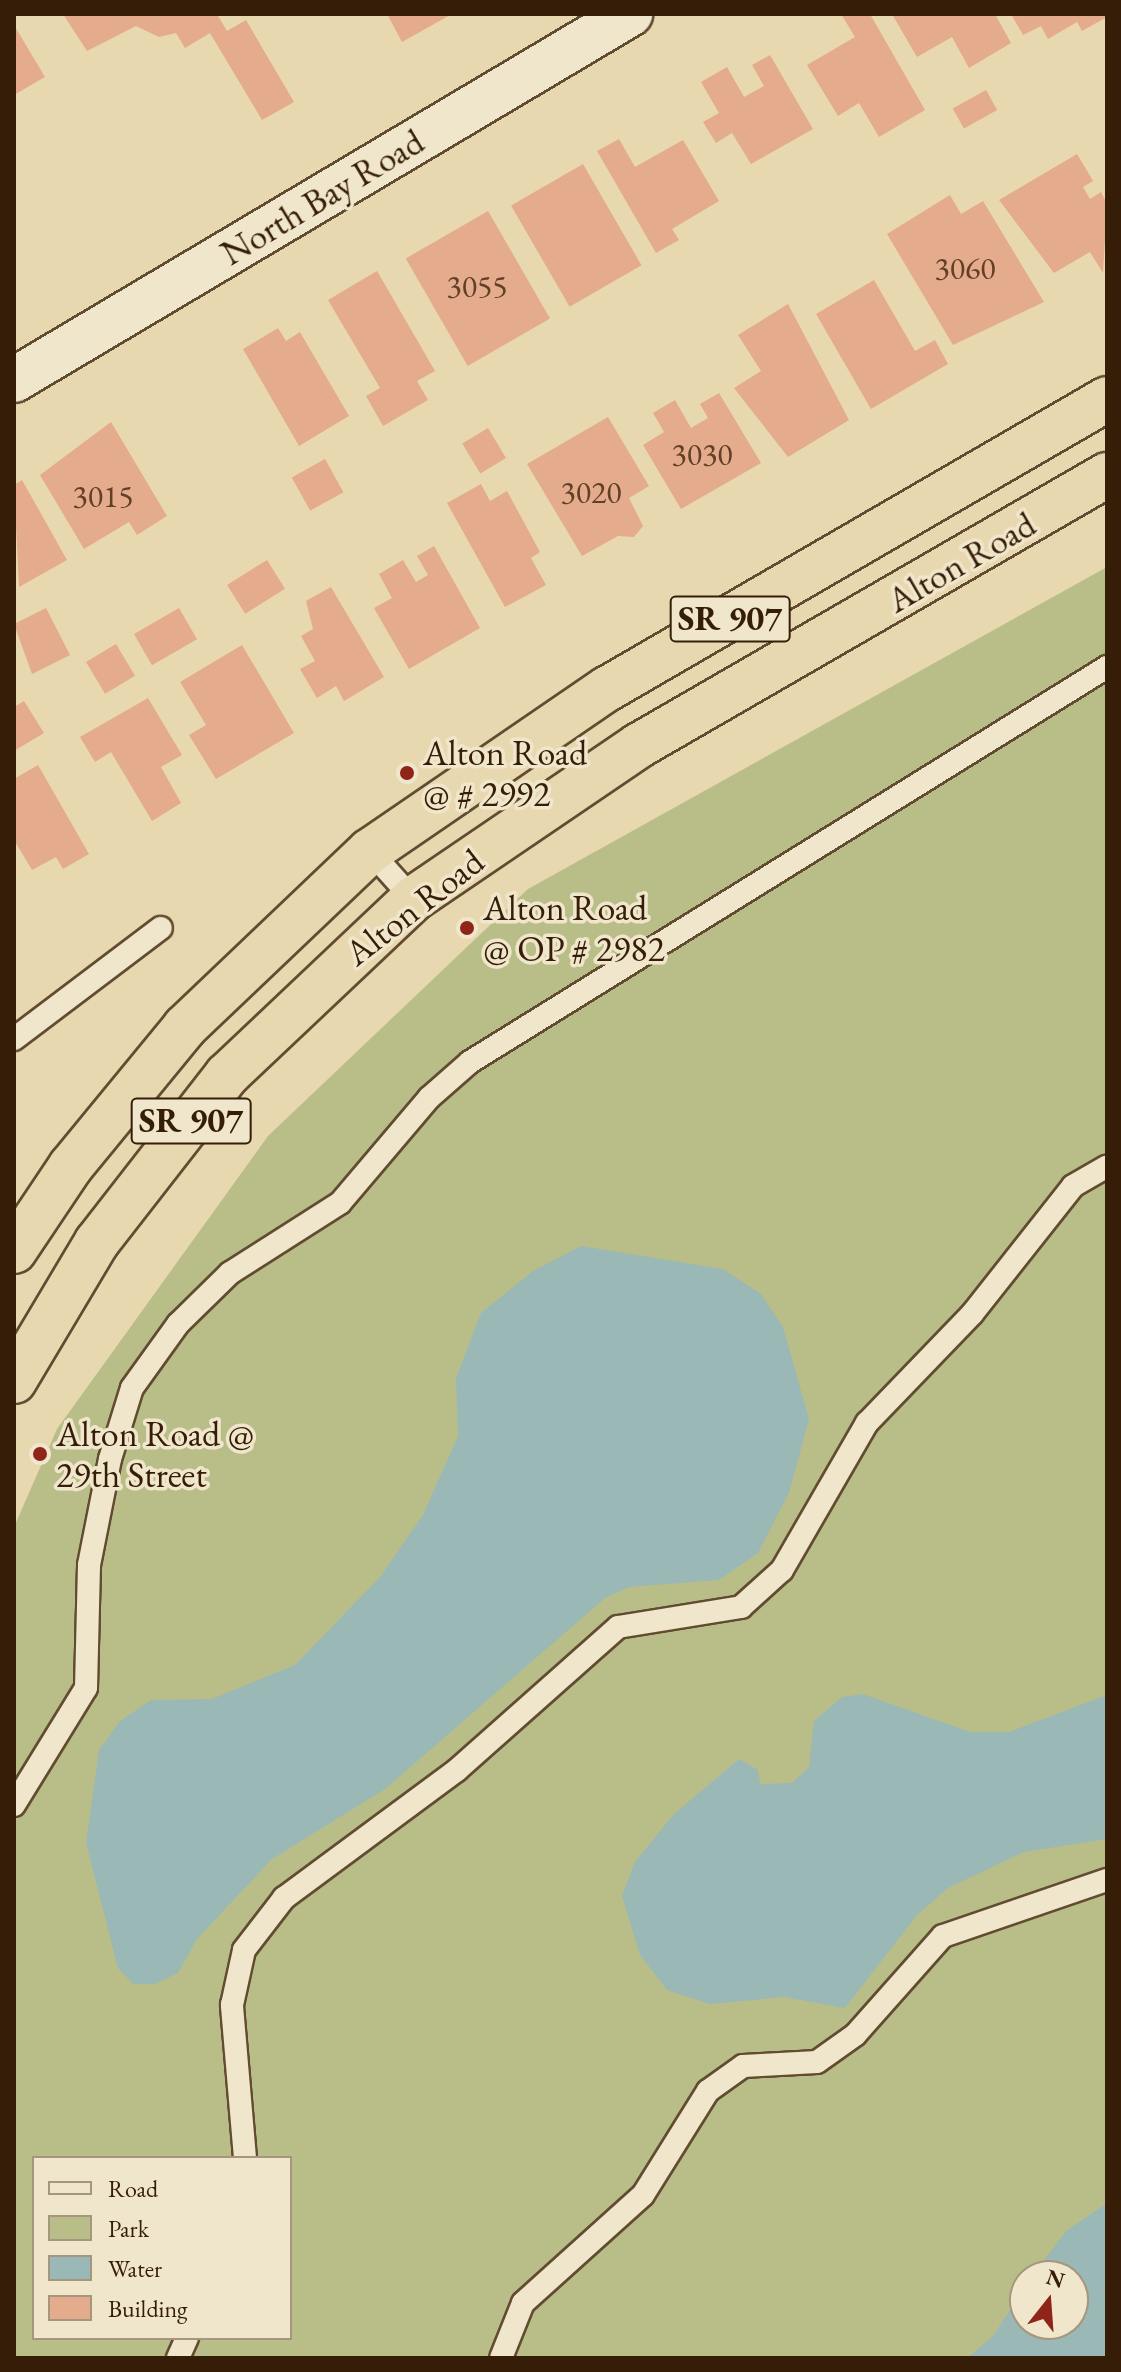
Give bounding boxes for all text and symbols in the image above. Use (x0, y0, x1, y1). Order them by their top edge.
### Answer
street label: North Bay Road (213, 120, 431, 274)
house number: 3060 (934, 249, 996, 287)
house number: 3055 (446, 267, 508, 305)
house number: 3030 (671, 435, 733, 473)
house number: 3020 (560, 473, 622, 511)
house number: 3015 (72, 477, 134, 515)
street label: Alton Road (879, 502, 1043, 622)
road number: SR 907 (668, 589, 792, 649)
place label: Alton Road @ # 2992 (423, 730, 587, 815)
marker: Alton Road @ # 2992 (398, 764, 416, 782)
street label: Alton Road (336, 839, 492, 975)
place label: Alton Road @ OP # 2982 (483, 885, 665, 970)
marker: Alton Road @ OP # 2982 (458, 919, 476, 937)
road number: SR 907 (129, 1091, 253, 1151)
place label: Alton Road @ 29th Street (56, 1411, 254, 1496)
marker: Alton Road @ 29th Street (31, 1445, 49, 1463)
legend (32, 2156, 292, 2340)
text: Road (108, 2173, 158, 2204)
text: Park (108, 2213, 149, 2244)
text: Water (108, 2253, 162, 2284)
north arrow (1009, 2260, 1089, 2340)
text: N (1043, 2262, 1068, 2295)
text: Building (108, 2293, 188, 2324)

